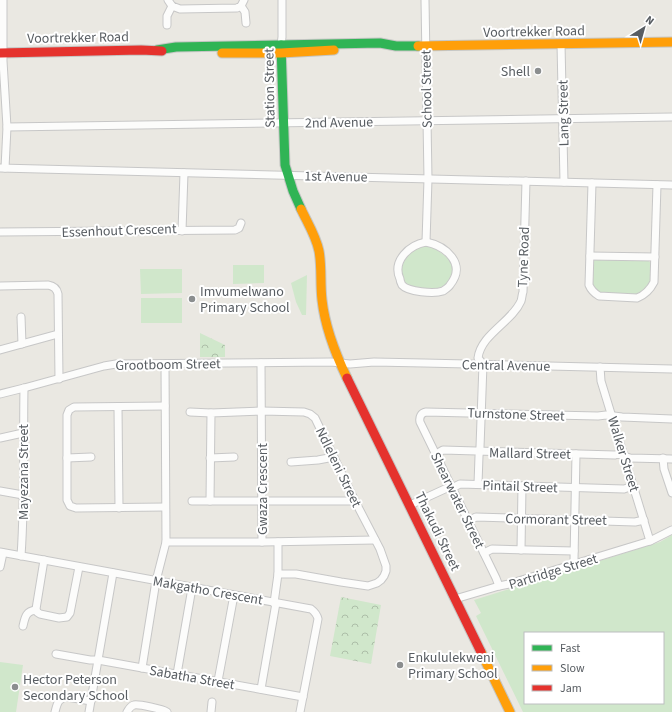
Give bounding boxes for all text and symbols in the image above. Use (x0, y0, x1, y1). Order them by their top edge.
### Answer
north arrow (624, 8, 664, 48)
text: N (642, 12, 657, 29)
street label: Voortrekker Road (483, 21, 585, 43)
street label: Voortrekker Road (27, 27, 129, 49)
street label: Station Street (259, 48, 281, 128)
street label: School Street (416, 50, 438, 128)
place label: Shell (501, 62, 530, 82)
marker: Shell (533, 66, 543, 76)
street label: Lang Street (553, 79, 575, 146)
street label: 2nd Avenue (305, 112, 373, 134)
street label: 1st Avenue (304, 166, 368, 188)
street label: Essenhout Crescent (61, 219, 177, 243)
street label: Tyne Road (513, 226, 535, 288)
place label: Imvumelwano Primary School (200, 282, 290, 318)
marker: Imvumelwano Primary School (187, 294, 197, 304)
street label: Grootboom Street (115, 354, 221, 376)
street label: Central Avenue (462, 355, 550, 377)
street label: Turnstone Street (467, 403, 565, 427)
street label: Walker Street (602, 414, 644, 495)
street label: Mayezana Street (14, 424, 34, 520)
street label: Ndleleni Street (310, 424, 366, 511)
street label: Gwaza Crescent (253, 443, 273, 535)
street label: Mallard Street (489, 443, 571, 465)
street label: Shearwater Street (425, 449, 489, 552)
street label: Pintail Street (482, 476, 558, 498)
street label: Thakudi Street (409, 489, 465, 575)
street label: Cormorant Street (505, 509, 607, 531)
street label: Partridge Street (507, 549, 600, 595)
street label: Makgatho Crescent (151, 571, 265, 611)
legend (524, 632, 664, 704)
text: Fast (560, 640, 580, 657)
place label: Enkululekweni Primary School (408, 648, 498, 684)
marker: Enkululekweni Primary School (395, 660, 405, 670)
text: Slow (560, 660, 585, 677)
street label: Sabatha Street (148, 661, 236, 695)
place label: Hector Peterson Secondary School (23, 670, 129, 706)
text: Jam (560, 680, 582, 697)
marker: Hector Peterson Secondary School (10, 682, 20, 692)

